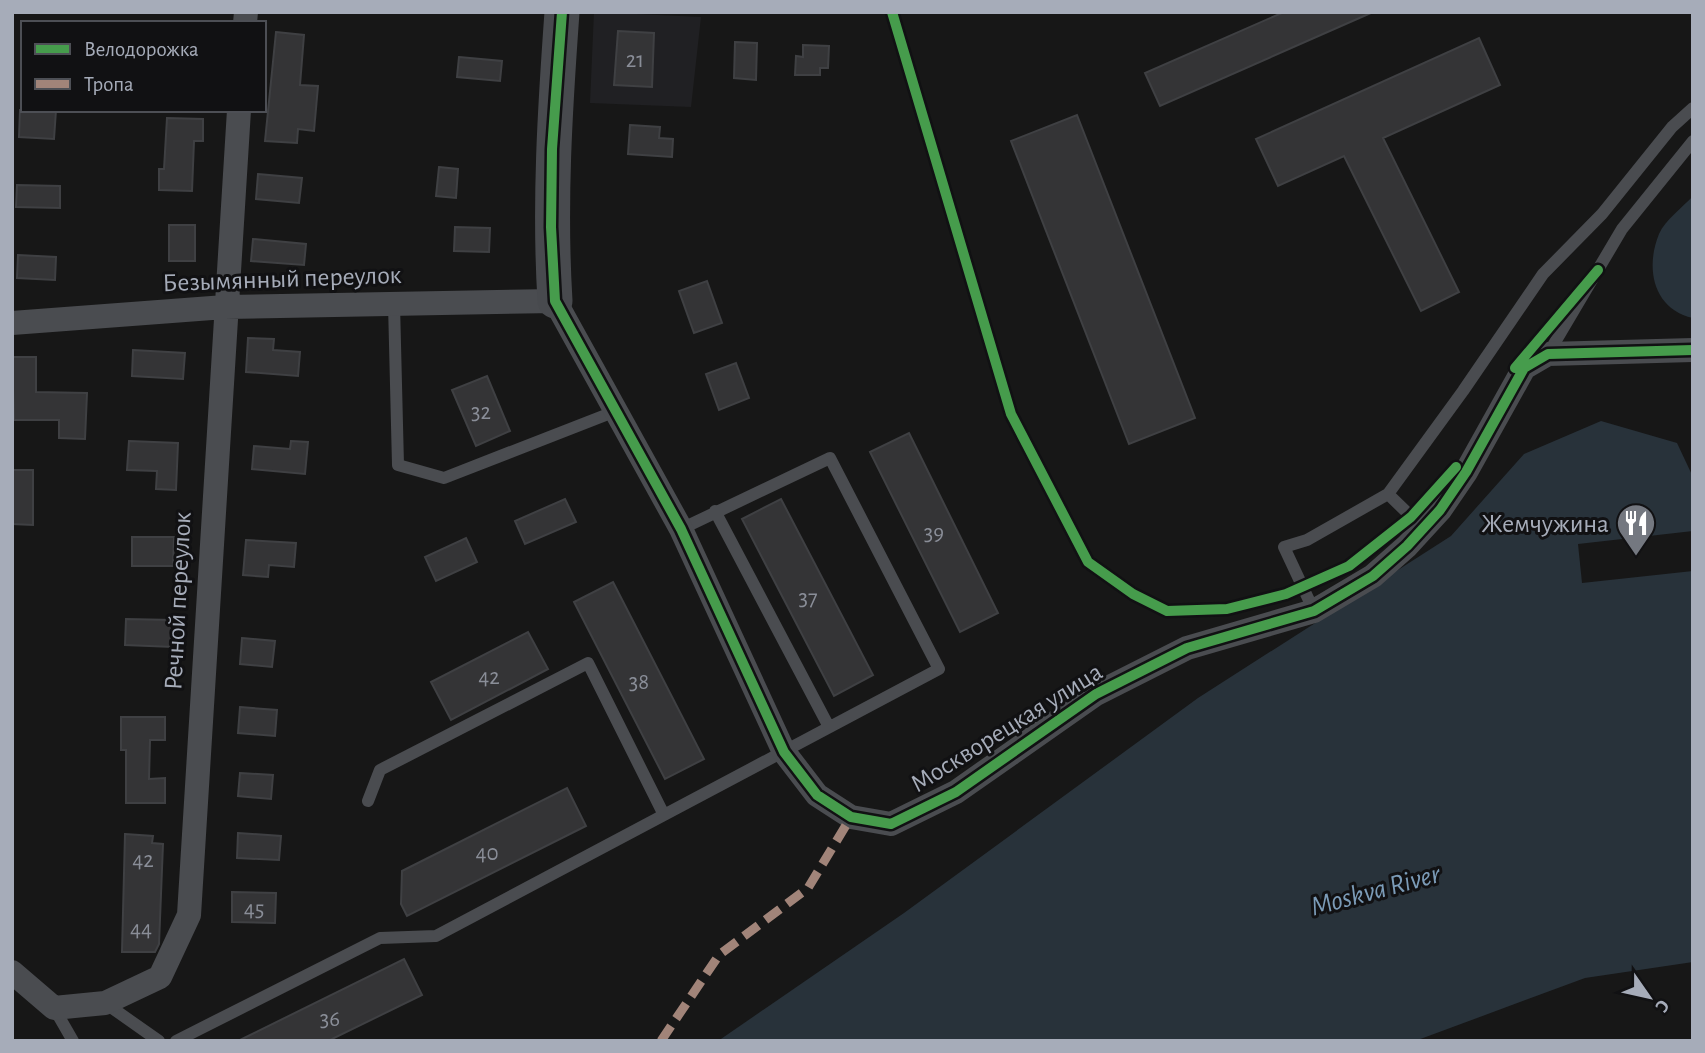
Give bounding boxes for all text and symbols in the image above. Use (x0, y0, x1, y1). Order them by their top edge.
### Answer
legend (21, 21, 266, 112)
text: Велодорожка (84, 39, 199, 60)
house number: 21 (626, 49, 644, 72)
text: Тропа (84, 74, 134, 95)
street label: Безымянный переулок (162, 262, 402, 296)
house number: 32 (471, 401, 491, 424)
restaurant icon: Жемчужина (1615, 502, 1657, 557)
street label: Речной переулок (160, 511, 196, 691)
place label: Жемчужина (1481, 511, 1609, 537)
house number: 39 (924, 522, 944, 545)
house number: 37 (798, 587, 818, 610)
street label: Москворецкая улица (906, 658, 1107, 797)
house number: 42 (478, 666, 500, 689)
house number: 38 (629, 671, 649, 694)
house number: 40 (475, 842, 499, 865)
house number: 42 (132, 849, 154, 872)
water label: Moskva River (1308, 860, 1444, 922)
house number: 45 (244, 898, 264, 921)
house number: 44 (130, 918, 152, 941)
north arrow (1614, 962, 1684, 1032)
text: С (1651, 996, 1673, 1015)
house number: 36 (320, 1008, 340, 1031)

